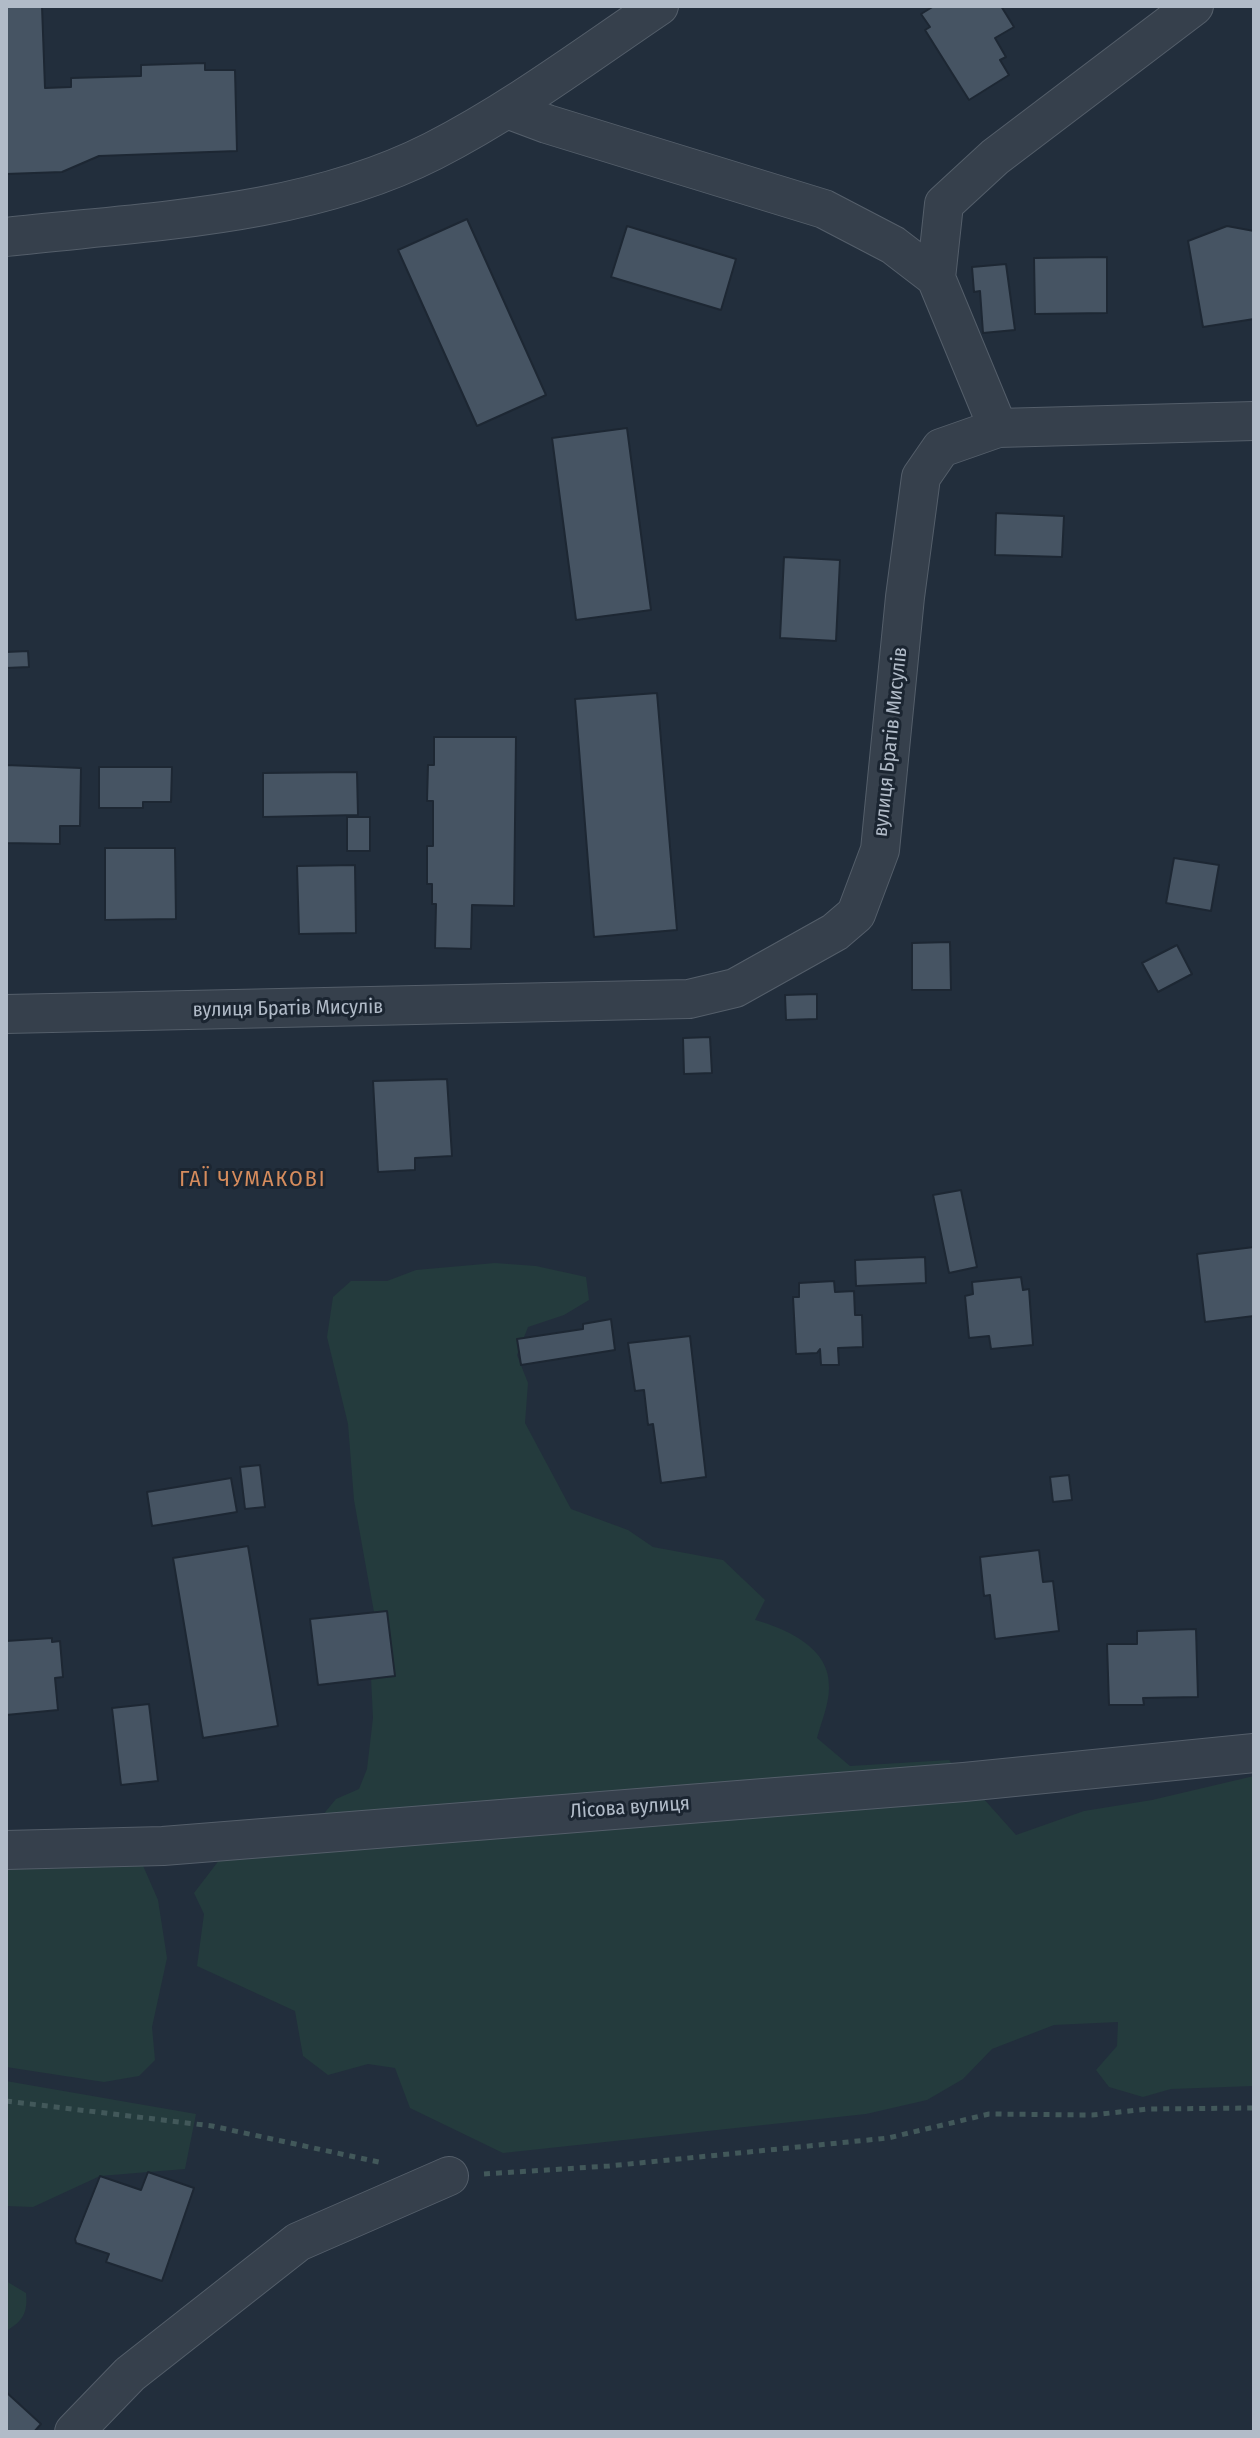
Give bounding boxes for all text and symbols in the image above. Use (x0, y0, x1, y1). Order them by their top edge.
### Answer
street label: вулиця Братів Мисулів (869, 646, 913, 838)
street label: вулиця Братів Мисулів (193, 995, 383, 1023)
district label: ГАЇ ЧУМАКОВІ (179, 1167, 327, 1193)
street label: Лісова вулиця (569, 1792, 691, 1824)

